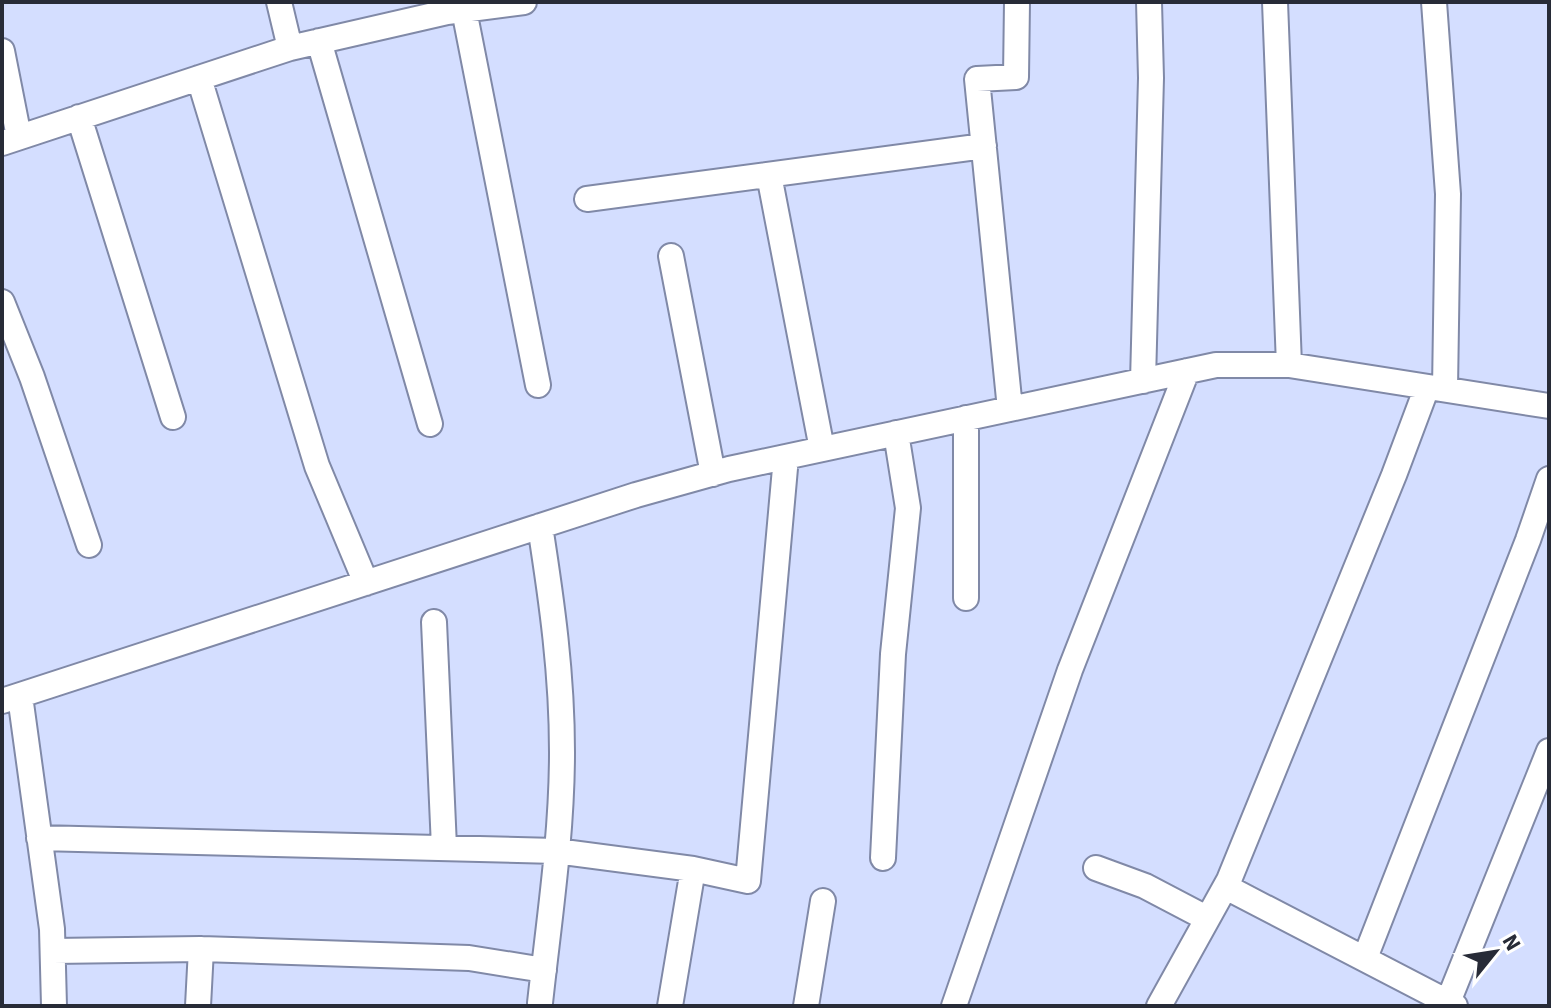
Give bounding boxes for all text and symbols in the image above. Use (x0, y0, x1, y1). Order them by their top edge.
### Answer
north arrow (1455, 912, 1535, 992)
text: N (1494, 928, 1529, 957)

